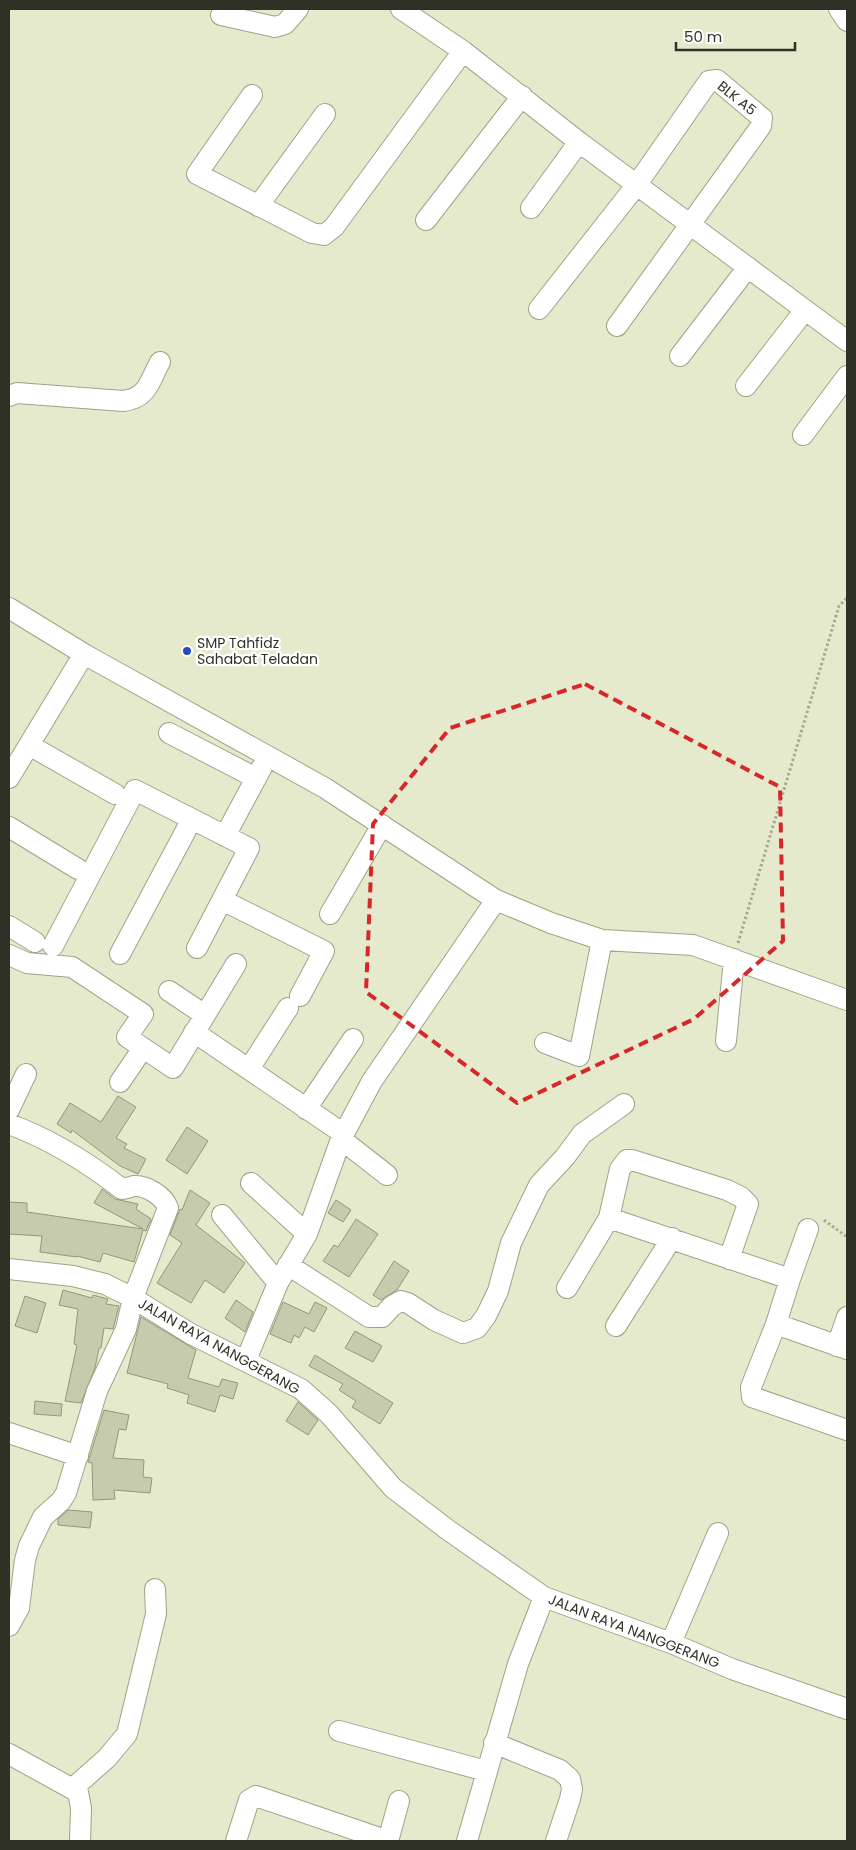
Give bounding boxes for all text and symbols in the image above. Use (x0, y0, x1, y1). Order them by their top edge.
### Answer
scale bar (676, 20, 795, 52)
text: 50 m (684, 26, 722, 47)
street label: BLK A5 (713, 76, 761, 120)
place label: SMP Tahfidz Sahabat Teladan (197, 633, 318, 669)
marker: SMP Tahfidz Sahabat Teladan (181, 645, 193, 657)
street label: JALAN RAYA NANGGERANG (135, 1293, 304, 1399)
street label: JALAN RAYA NANGGERANG (545, 1589, 723, 1673)

